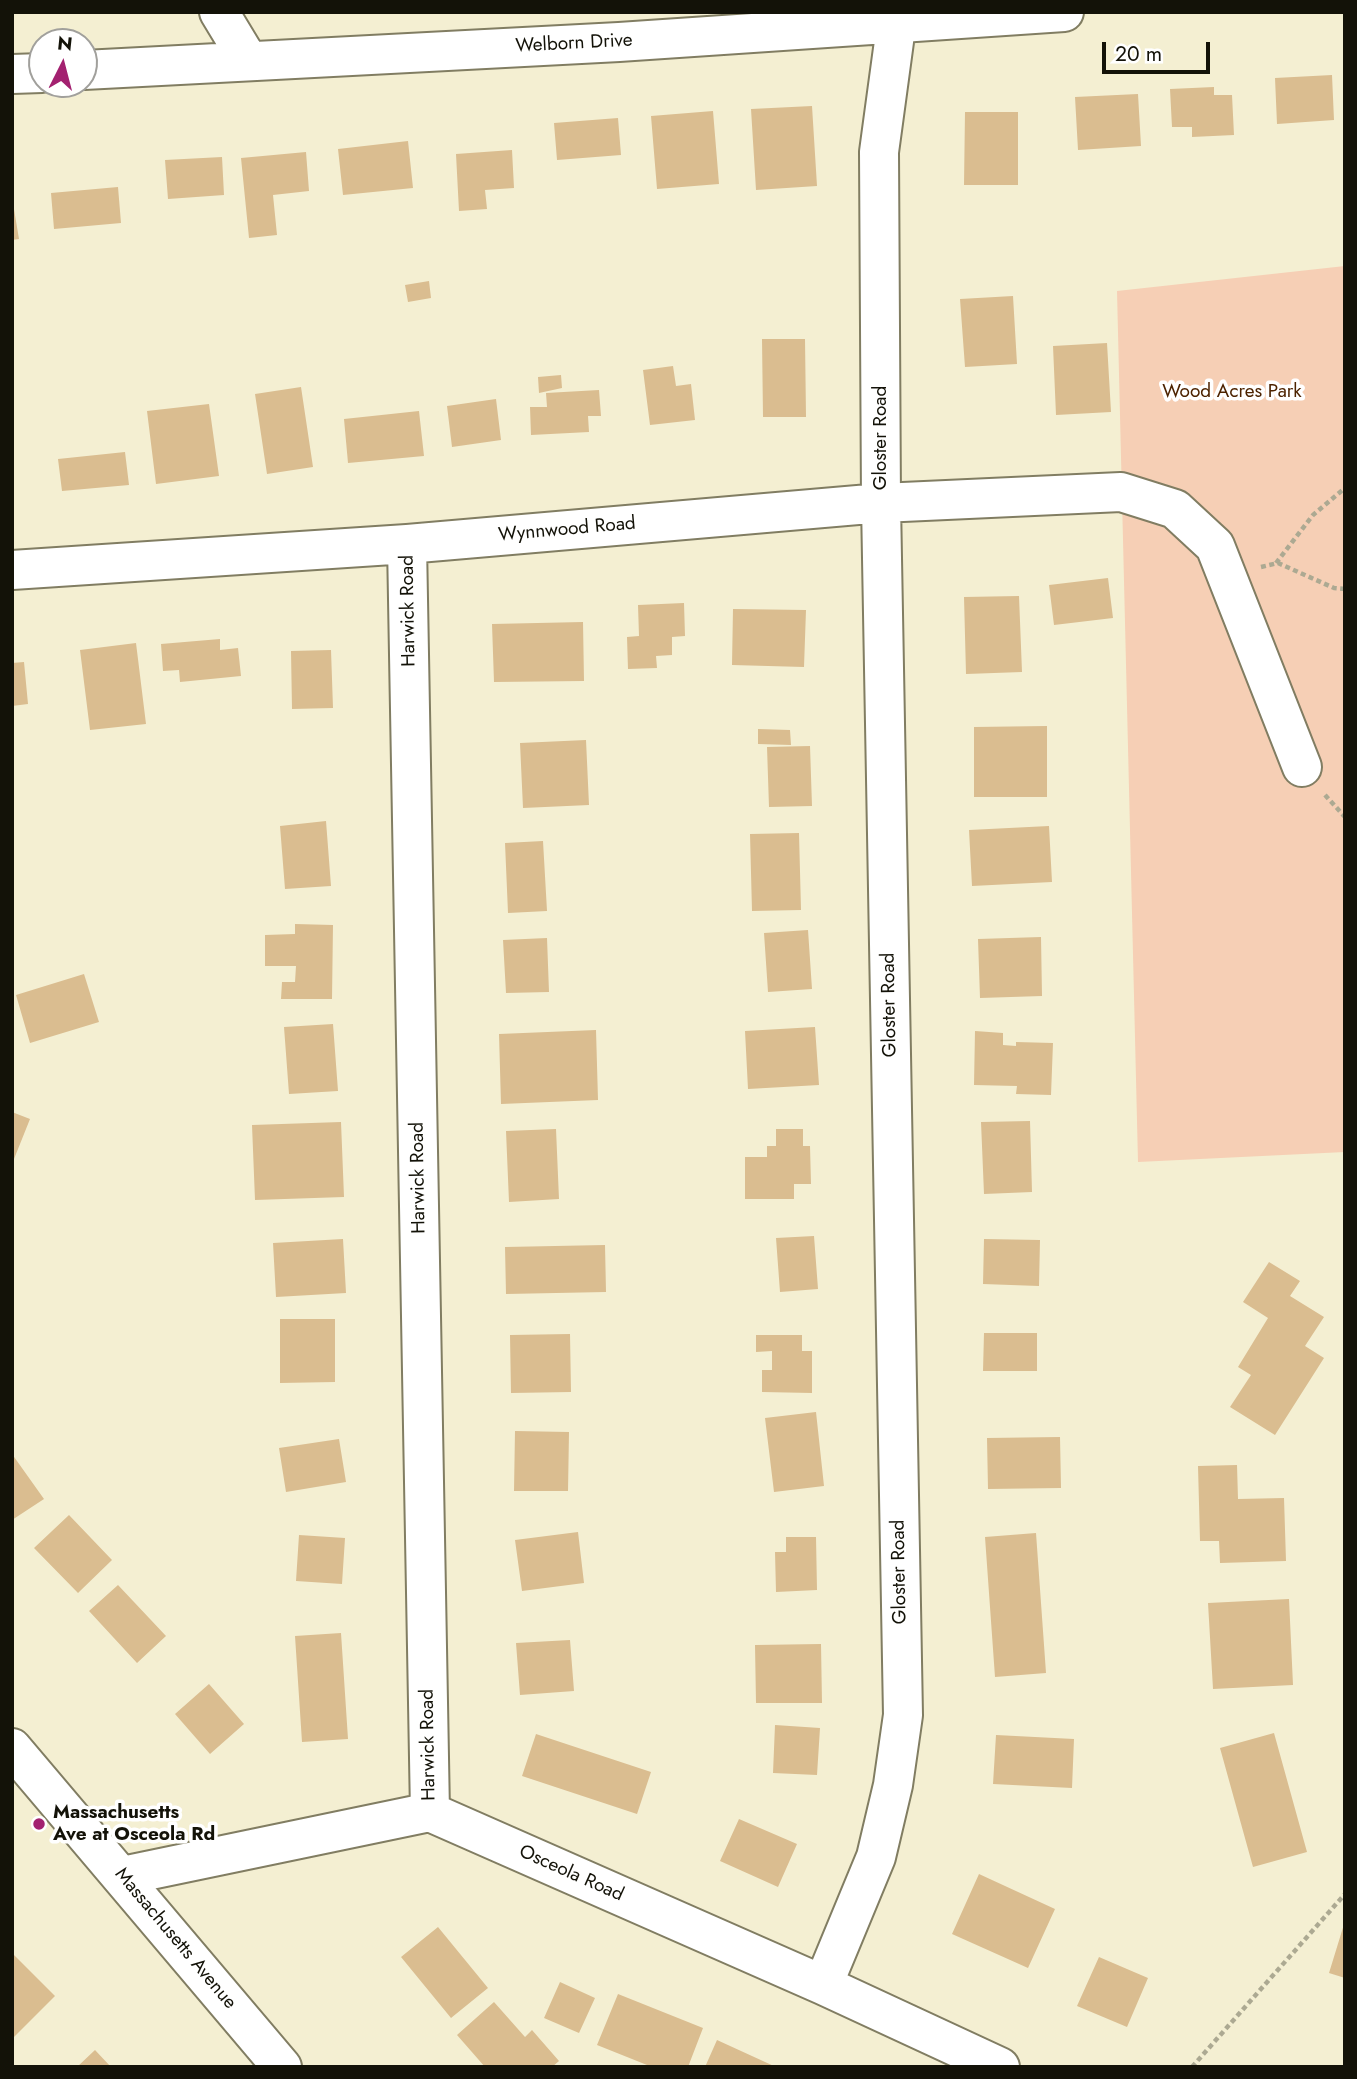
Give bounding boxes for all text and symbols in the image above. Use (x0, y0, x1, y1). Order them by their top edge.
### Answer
north arrow (28, 28, 98, 98)
scale bar (1105, 28, 1214, 72)
text: N (56, 29, 74, 58)
street label: Welborn Drive (515, 30, 633, 58)
text: 20 m (1115, 39, 1162, 69)
park label: Wood Acres Park (1162, 381, 1302, 403)
street label: Gloster Road (870, 386, 892, 490)
street label: Wynnwood Road (497, 513, 637, 547)
street label: Harwick Road (397, 555, 421, 667)
street label: Gloster Road (878, 952, 902, 1058)
street label: Harwick Road (407, 1122, 431, 1234)
street label: Gloster Road (888, 1519, 912, 1625)
street label: Harwick Road (417, 1689, 441, 1801)
place label: Massachusetts Ave at Osceola Rd (53, 1802, 215, 1846)
marker: Massachusetts Ave at Osceola Rd (31, 1816, 47, 1832)
street label: Osceola Road (515, 1841, 627, 1907)
street label: Massachusetts Avenue (109, 1864, 241, 2014)

